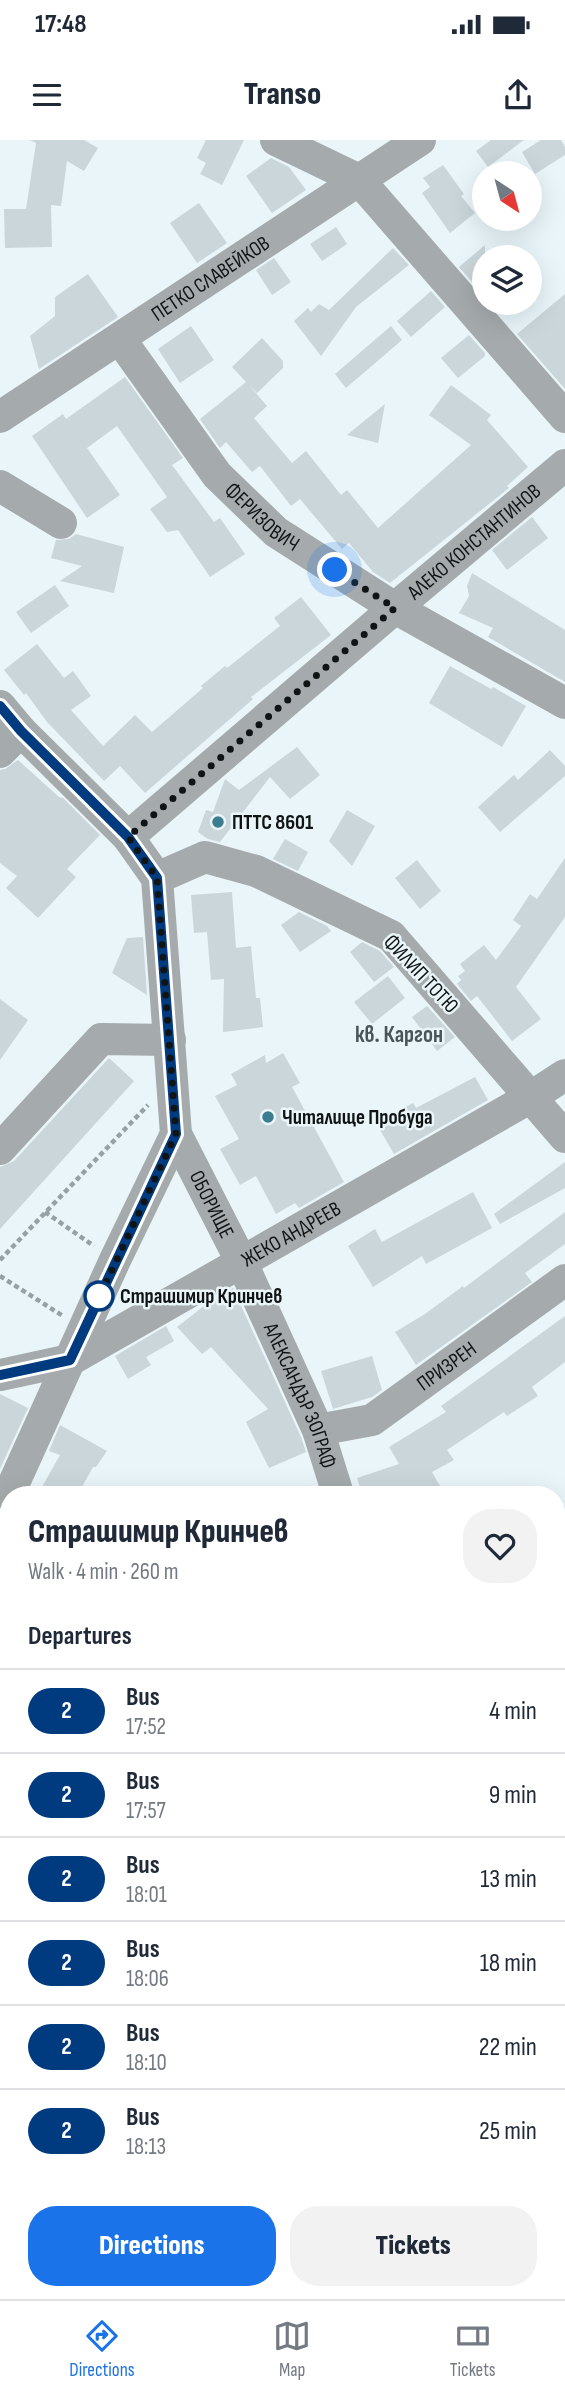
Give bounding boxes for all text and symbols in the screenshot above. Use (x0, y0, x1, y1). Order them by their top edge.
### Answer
text: 17:48 (35, 9, 86, 40)
text: Transo (244, 75, 321, 114)
icon: menu (28, 76, 66, 114)
icon: share (499, 76, 537, 114)
north arrow (472, 161, 542, 231)
map controls (472, 161, 542, 315)
street label: ПЕТКО СЛАВЕЙКОВ (147, 230, 274, 326)
button: layers (472, 245, 542, 315)
street label: ФЕРИЗОВИЧ (220, 477, 304, 556)
street label: АЛЕКО КОНСТАНТИНОВ (401, 478, 546, 605)
your location (317, 552, 352, 587)
place label: ПТТС 8601 (232, 810, 313, 835)
marker: ПТТС 8601 (210, 814, 226, 830)
street label: ФИЛИП ТОТЮ (378, 930, 464, 1018)
district label: кв. Каргон (355, 1021, 443, 1049)
place label: Читалище Пробуда (282, 1105, 433, 1130)
marker: Читалище Пробуда (260, 1109, 276, 1125)
street label: ОБОРИЩЕ (184, 1166, 240, 1242)
street label: ЖЕКО АНДРЕЕВ (237, 1196, 345, 1272)
marker: Страшимир Кринчев (84, 1281, 114, 1311)
place label: Страшимир Кринчев (120, 1284, 282, 1309)
street label: АЛЕКСАНДЪР ЗОГРАФ (258, 1318, 342, 1471)
street label: ПРИЗРЕН (412, 1336, 481, 1396)
button: heart (463, 1509, 537, 1583)
text: Страшимир Кринчев (28, 1512, 289, 1552)
text: Walk · 4 min · 260 m (28, 1558, 178, 1586)
text: Departures (28, 1621, 132, 1652)
text: Bus (126, 1682, 160, 1713)
text: 2 (61, 1696, 72, 1725)
text: 4 min (489, 1696, 537, 1727)
text: 17:52 (126, 1713, 166, 1741)
text: Bus (126, 1766, 160, 1797)
text: 2 (61, 1780, 72, 1809)
text: 9 min (489, 1780, 537, 1811)
text: 17:57 (126, 1797, 166, 1825)
text: Bus (126, 1850, 160, 1881)
text: 2 (61, 1864, 72, 1893)
text: 13 min (480, 1864, 537, 1895)
text: 18:01 (126, 1881, 167, 1909)
text: Bus (126, 1934, 160, 1965)
text: 2 (61, 1948, 72, 1977)
text: 18 min (480, 1948, 537, 1979)
text: 18:06 (126, 1965, 169, 1993)
text: Bus (126, 2018, 160, 2049)
text: 2 (61, 2032, 72, 2061)
text: 22 min (479, 2032, 537, 2063)
text: 18:10 (126, 2049, 167, 2077)
text: Bus (126, 2102, 160, 2133)
text: 2 (61, 2116, 72, 2145)
text: 25 min (479, 2116, 537, 2147)
text: 18:13 (126, 2133, 166, 2161)
button: Directions (28, 2206, 276, 2286)
button: Tickets (290, 2206, 537, 2286)
tab: Directions (69, 2317, 135, 2382)
tab: Map (273, 2317, 311, 2382)
tab: Tickets (450, 2317, 496, 2382)

